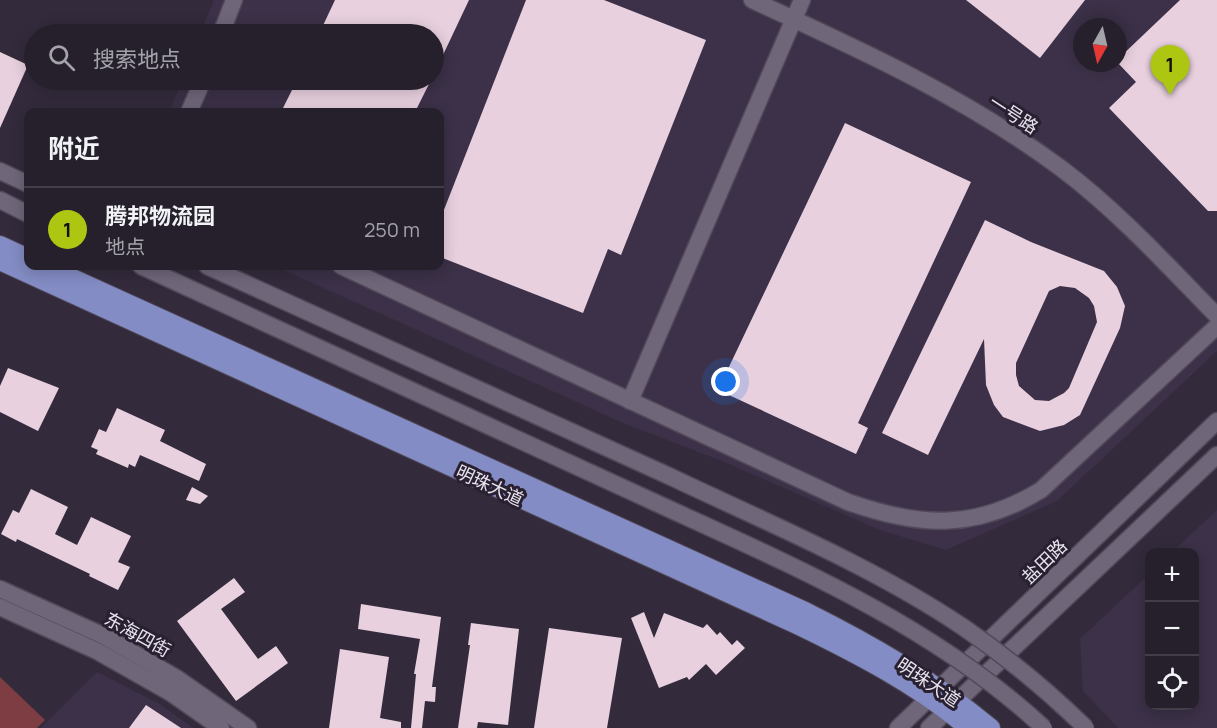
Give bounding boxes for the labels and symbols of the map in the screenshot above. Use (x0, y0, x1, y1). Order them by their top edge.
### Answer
north arrow (1073, 18, 1127, 72)
pin: 1 (1150, 46, 1190, 95)
street label: 一号路 (985, 89, 1043, 139)
your location (711, 367, 740, 396)
street label: 明珠大道 (452, 459, 528, 511)
street label: 盐田路 (1016, 534, 1072, 588)
street label: 东海四街 (101, 606, 175, 662)
street label: 明珠大道 (892, 652, 966, 712)

